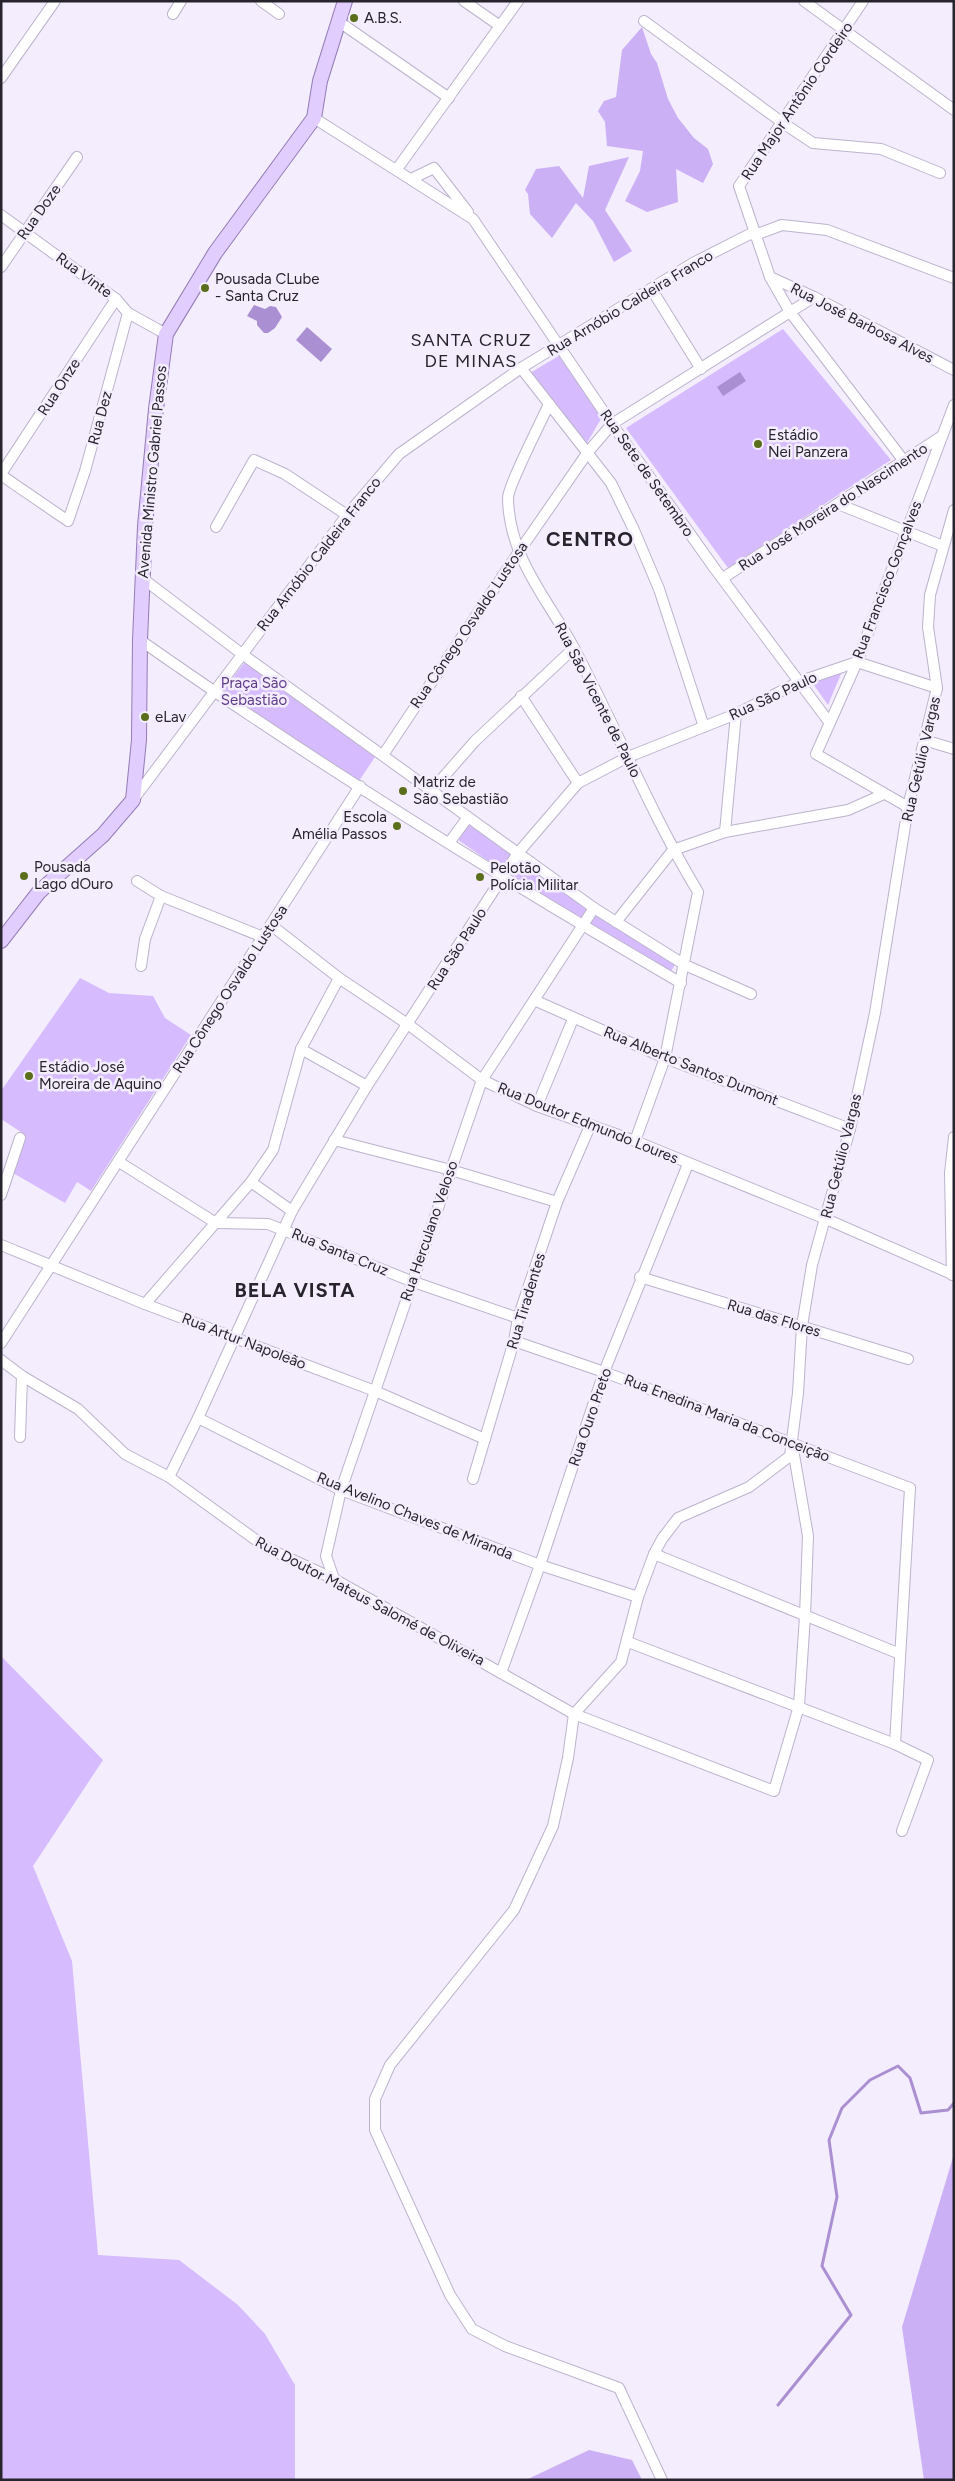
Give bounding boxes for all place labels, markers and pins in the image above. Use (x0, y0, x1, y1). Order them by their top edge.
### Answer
place label: A.B.S. (364, 9, 402, 27)
marker: A.B.S. (348, 12, 360, 24)
place label: Pousada CLube - Santa Cruz (215, 270, 319, 305)
marker: Pousada CLube - Santa Cruz (199, 282, 211, 294)
place label: Estádio Nei Panzera (768, 426, 848, 461)
marker: Estádio Nei Panzera (752, 438, 764, 450)
place label: eLav (155, 708, 187, 726)
marker: eLav (139, 711, 151, 723)
place label: Matriz de São Sebastião (413, 773, 509, 808)
marker: Matriz de São Sebastião (397, 785, 409, 797)
place label: Escola Amélia Passos (292, 808, 387, 843)
marker: Escola Amélia Passos (391, 820, 403, 832)
place label: Pousada Lago dOuro (34, 858, 114, 893)
place label: Pelotão Polícia Militar (490, 859, 578, 894)
marker: Pousada Lago dOuro (18, 870, 30, 882)
marker: Pelotão Polícia Militar (474, 871, 486, 883)
place label: Estádio José Moreira de Aquino (39, 1058, 162, 1093)
marker: Estádio José Moreira de Aquino (23, 1070, 35, 1082)

